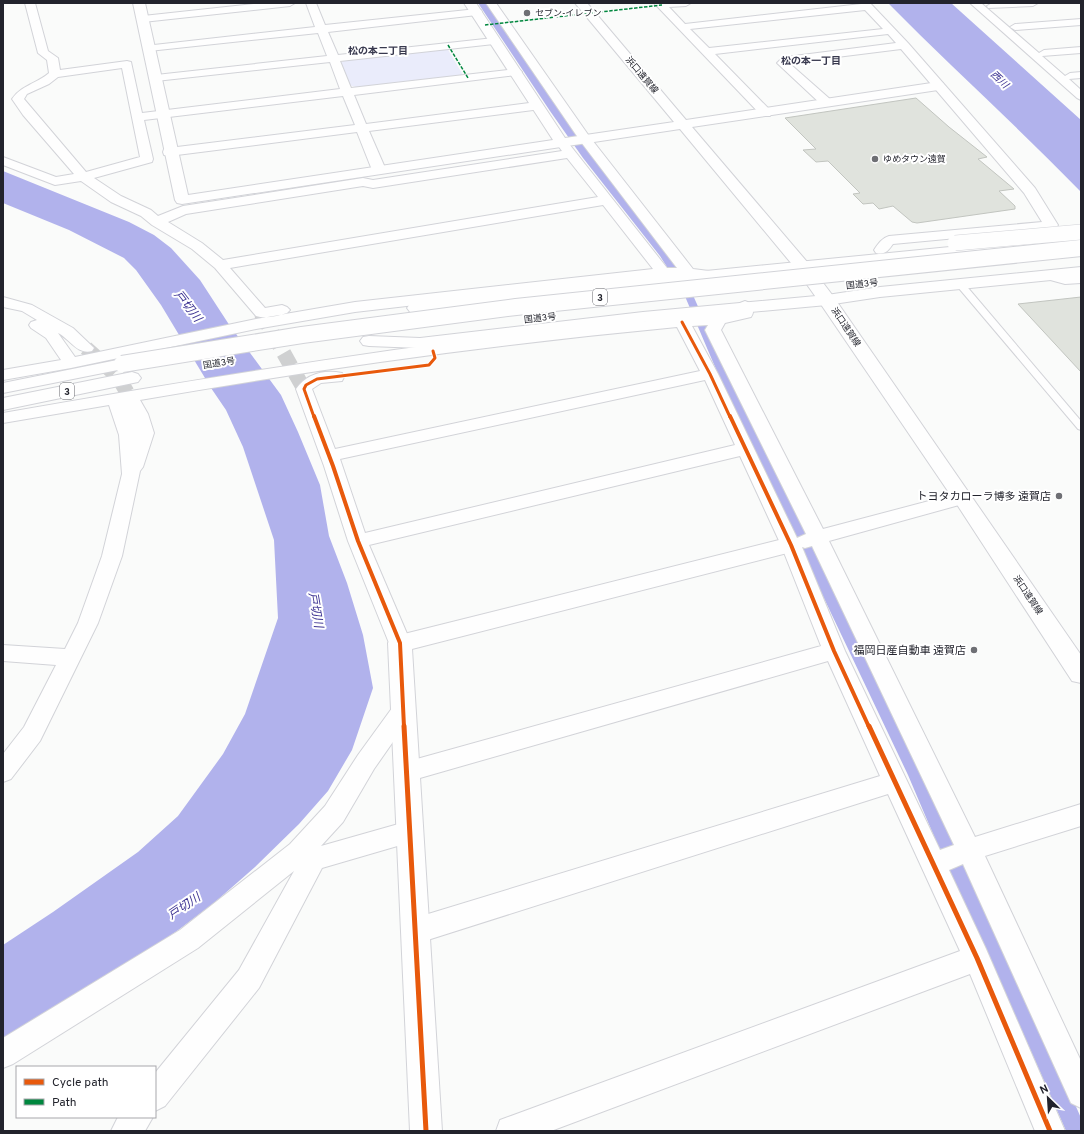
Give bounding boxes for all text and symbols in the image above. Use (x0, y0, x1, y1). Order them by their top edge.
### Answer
marker: セブン-イレブン (522, 8, 532, 18)
place label: セブン-イレブン (535, 8, 602, 19)
district label: 松の本二丁目 (348, 45, 408, 58)
street label: 浜口遠賀線 (623, 55, 661, 97)
district label: 松の本一丁目 (781, 55, 841, 68)
water label: 西川 (987, 69, 1011, 92)
marker: ゆめタウン遠賀 (870, 154, 880, 164)
place label: ゆめタウン遠賀 (883, 154, 946, 165)
street label: 国道3号 (845, 277, 879, 292)
water label: 戸切川 (170, 288, 206, 327)
road number: 3 (593, 289, 607, 305)
street label: 浜口遠賀線 (828, 306, 863, 350)
street label: 国道3号 (523, 311, 557, 326)
street label: 国道3号 (202, 356, 236, 371)
road number: 3 (60, 383, 74, 399)
place label: トヨタカローラ博多 遠賀店 (916, 490, 1051, 504)
marker: トヨタカローラ博多 遠賀店 (1054, 491, 1064, 501)
street label: 浜口遠賀線 (1010, 574, 1045, 618)
water label: 戸切川 (304, 591, 326, 631)
place label: 福岡日産自動車 遠賀店 (853, 644, 966, 658)
marker: 福岡日産自動車 遠賀店 (969, 645, 979, 655)
water label: 戸切川 (165, 889, 206, 924)
legend (16, 1066, 156, 1118)
text: Cycle path (52, 1075, 109, 1091)
north arrow (1028, 1078, 1068, 1118)
text: N (1038, 1082, 1051, 1098)
text: Path (52, 1095, 77, 1111)

